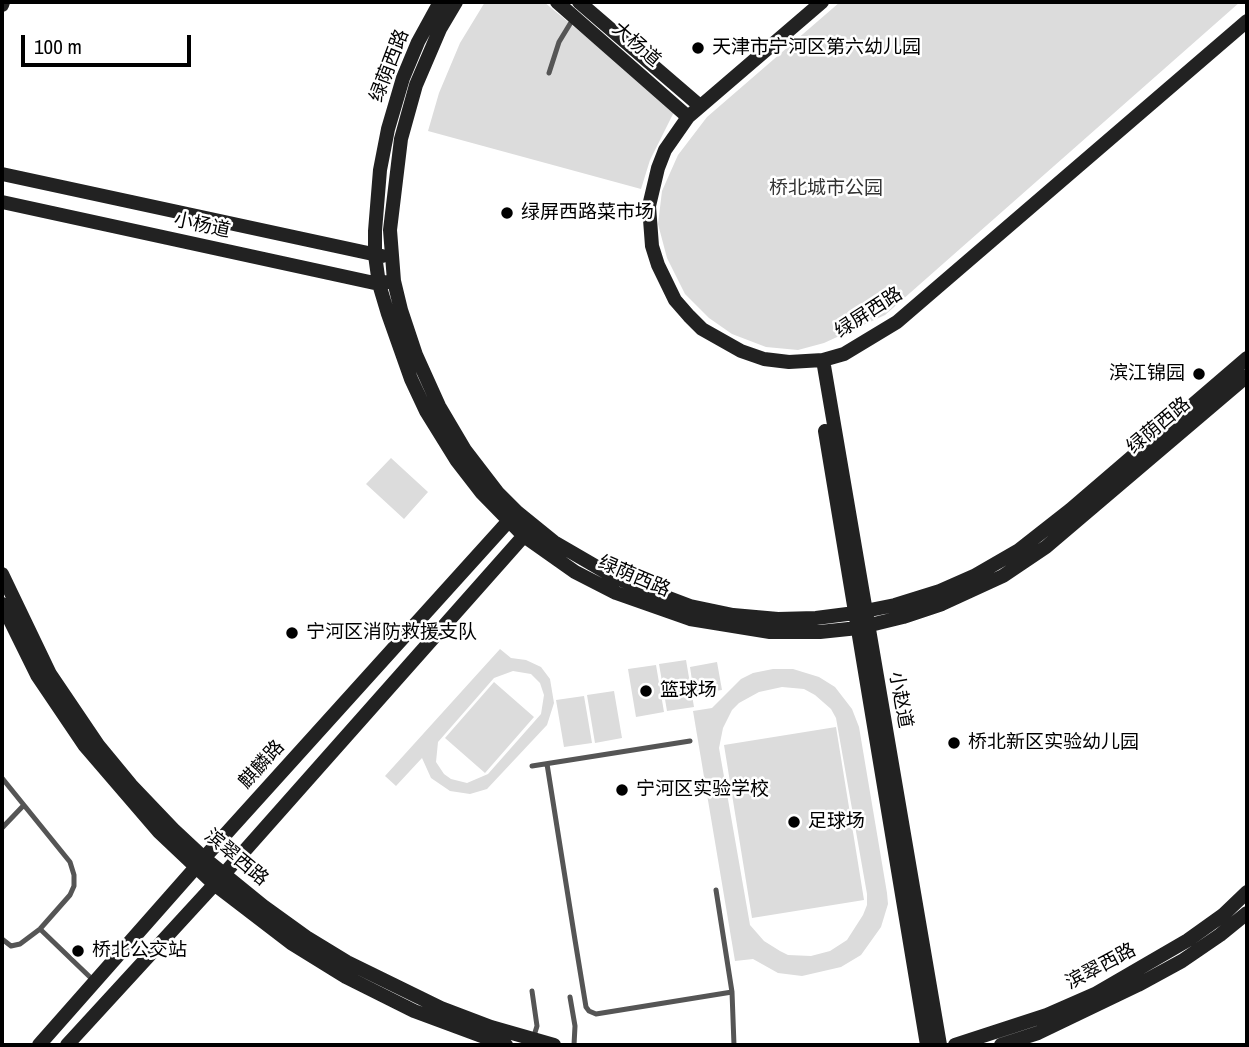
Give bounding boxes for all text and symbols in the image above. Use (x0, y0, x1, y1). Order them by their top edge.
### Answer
street label: 大杨道 (607, 18, 665, 72)
scale bar (24, 21, 194, 65)
street label: 绿荫西路 (366, 26, 414, 106)
text: 100 m (34, 32, 82, 61)
place label: 天津市宁河区第六幼儿园 (712, 37, 921, 59)
marker: 天津市宁河区第六幼儿园 (690, 40, 706, 56)
park label: 桥北城市公园 (769, 178, 883, 200)
place label: 绿屏西路菜市场 (521, 202, 654, 224)
marker: 绿屏西路菜市场 (499, 205, 515, 221)
street label: 小杨道 (172, 209, 232, 243)
street label: 绿屏西路 (831, 283, 907, 343)
place label: 滨江锦园 (1109, 363, 1185, 385)
marker: 滨江锦园 (1191, 366, 1207, 382)
street label: 绿荫西路 (1123, 393, 1195, 459)
street label: 绿荫西路 (595, 552, 673, 602)
place label: 宁河区消防救援支队 (306, 622, 477, 644)
marker: 宁河区消防救援支队 (284, 625, 300, 641)
street label: 小赵道 (884, 670, 916, 730)
place label: 篮球场 (660, 680, 717, 702)
marker: 篮球场 (638, 683, 654, 699)
place label: 桥北新区实验幼儿园 (968, 732, 1139, 754)
marker: 桥北新区实验幼儿园 (946, 735, 962, 751)
street label: 麒麟路 (234, 736, 290, 794)
place label: 宁河区实验学校 (636, 779, 769, 801)
marker: 宁河区实验学校 (614, 782, 630, 798)
place label: 足球场 (808, 811, 865, 833)
marker: 足球场 (786, 814, 802, 830)
street label: 滨翠西路 (200, 825, 272, 891)
street label: 滨翠西路 (1062, 939, 1140, 995)
place label: 桥北公交站 (92, 940, 187, 962)
marker: 桥北公交站 (70, 943, 86, 959)

